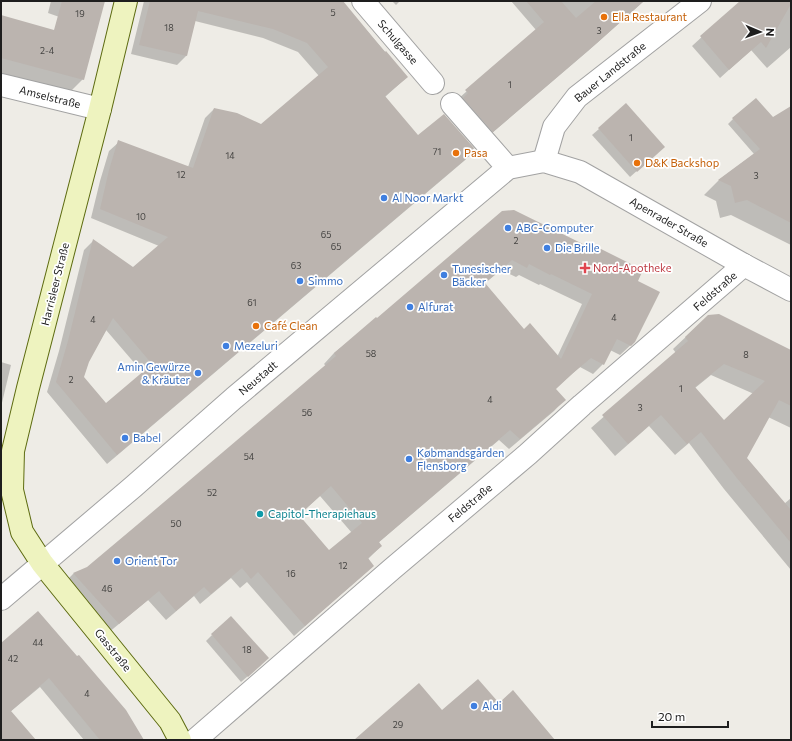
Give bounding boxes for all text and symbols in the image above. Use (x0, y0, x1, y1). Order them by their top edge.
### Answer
house number: 5 (330, 7, 336, 18)
house number: 19 (75, 8, 85, 19)
place label: Ella Restaurant (612, 10, 688, 23)
marker: Ella Restaurant (599, 12, 609, 22)
north arrow (740, 12, 780, 52)
street label: Schulgasse (376, 17, 421, 67)
house number: 18 (164, 22, 174, 33)
house number: 3 (596, 25, 602, 36)
text: N (764, 28, 777, 37)
street label: Bauer Landstraße (571, 39, 648, 104)
house number: 2-4 (40, 45, 55, 56)
house number: 1 (508, 79, 512, 90)
street label: Amselstraße (18, 83, 82, 110)
house number: 1 (629, 132, 633, 143)
house number: 71 (433, 146, 441, 157)
place label: Pasa (464, 146, 487, 159)
marker: Pasa (451, 148, 461, 158)
house number: 14 (225, 150, 235, 161)
place label: D&K Backshop (645, 156, 719, 169)
marker: D&K Backshop (632, 158, 642, 168)
house number: 12 (177, 169, 185, 180)
house number: 3 (753, 170, 759, 181)
place label: Al Noor Markt (392, 191, 464, 204)
marker: Al Noor Markt (379, 193, 389, 203)
street label: Apenrader Straße (628, 194, 711, 249)
house number: 10 (136, 211, 146, 222)
place label: ABC-Computer (516, 221, 594, 234)
marker: ABC-Computer (503, 223, 513, 233)
house number: 65 (321, 229, 331, 240)
house number: 2 (514, 235, 519, 246)
street label: Harrisleer Straße (38, 241, 71, 327)
house number: 65 (331, 241, 341, 252)
place label: Die Brille (555, 241, 600, 254)
marker: Die Brille (542, 243, 552, 253)
house number: 63 (291, 260, 301, 271)
place label: Nord-Apotheke (593, 261, 672, 274)
place label: Tunesischer Bäcker (452, 262, 512, 288)
marker: Nord-Apotheke (580, 263, 590, 273)
street label: Feldstraße (690, 268, 739, 313)
marker: Tunesischer Bäcker (439, 270, 449, 280)
place label: Simmo (308, 274, 343, 287)
marker: Simmo (295, 276, 305, 286)
house number: 61 (247, 297, 257, 308)
place label: Alfurat (418, 300, 454, 313)
marker: Alfurat (405, 302, 415, 312)
house number: 4 (611, 312, 617, 323)
house number: 4 (90, 314, 96, 325)
place label: Café Clean (264, 319, 317, 332)
marker: Café Clean (251, 321, 261, 331)
place label: Mezeluri (234, 339, 278, 352)
marker: Mezeluri (221, 341, 231, 351)
house number: 58 (366, 348, 376, 359)
house number: 8 (743, 349, 749, 360)
street label: Neustadt (236, 357, 280, 397)
place label: Amin Gewürze & Kräuter (117, 360, 191, 386)
marker: Amin Gewürze & Kräuter (193, 368, 203, 378)
house number: 2 (69, 374, 74, 385)
house number: 1 (679, 383, 683, 394)
house number: 4 (487, 394, 493, 405)
house number: 3 (637, 402, 643, 413)
house number: 56 (302, 407, 312, 418)
place label: Babel (133, 431, 161, 444)
marker: Babel (120, 433, 130, 443)
place label: Købmandsgården Flensborg (417, 446, 504, 472)
house number: 54 (244, 451, 255, 462)
marker: Købmandsgården Flensborg (404, 454, 414, 464)
street label: Feldstraße (445, 480, 494, 525)
house number: 52 (207, 487, 217, 498)
place label: Capitol-Therapiehaus (268, 507, 376, 520)
marker: Capitol-Therapiehaus (255, 509, 265, 519)
house number: 50 (170, 518, 182, 529)
place label: Orient Tor (125, 554, 178, 567)
marker: Orient Tor (112, 556, 122, 566)
house number: 12 (339, 560, 347, 571)
house number: 16 (286, 568, 296, 579)
house number: 46 (102, 583, 112, 594)
street label: Gasstraße (92, 626, 135, 674)
house number: 44 (33, 637, 44, 648)
house number: 18 (242, 644, 252, 655)
house number: 42 (8, 653, 18, 664)
house number: 4 (84, 688, 90, 699)
place label: Aldi (482, 699, 502, 712)
marker: Aldi (469, 701, 479, 711)
scale bar (652, 703, 728, 729)
text: 20 m (658, 709, 685, 723)
house number: 29 (393, 719, 403, 730)

